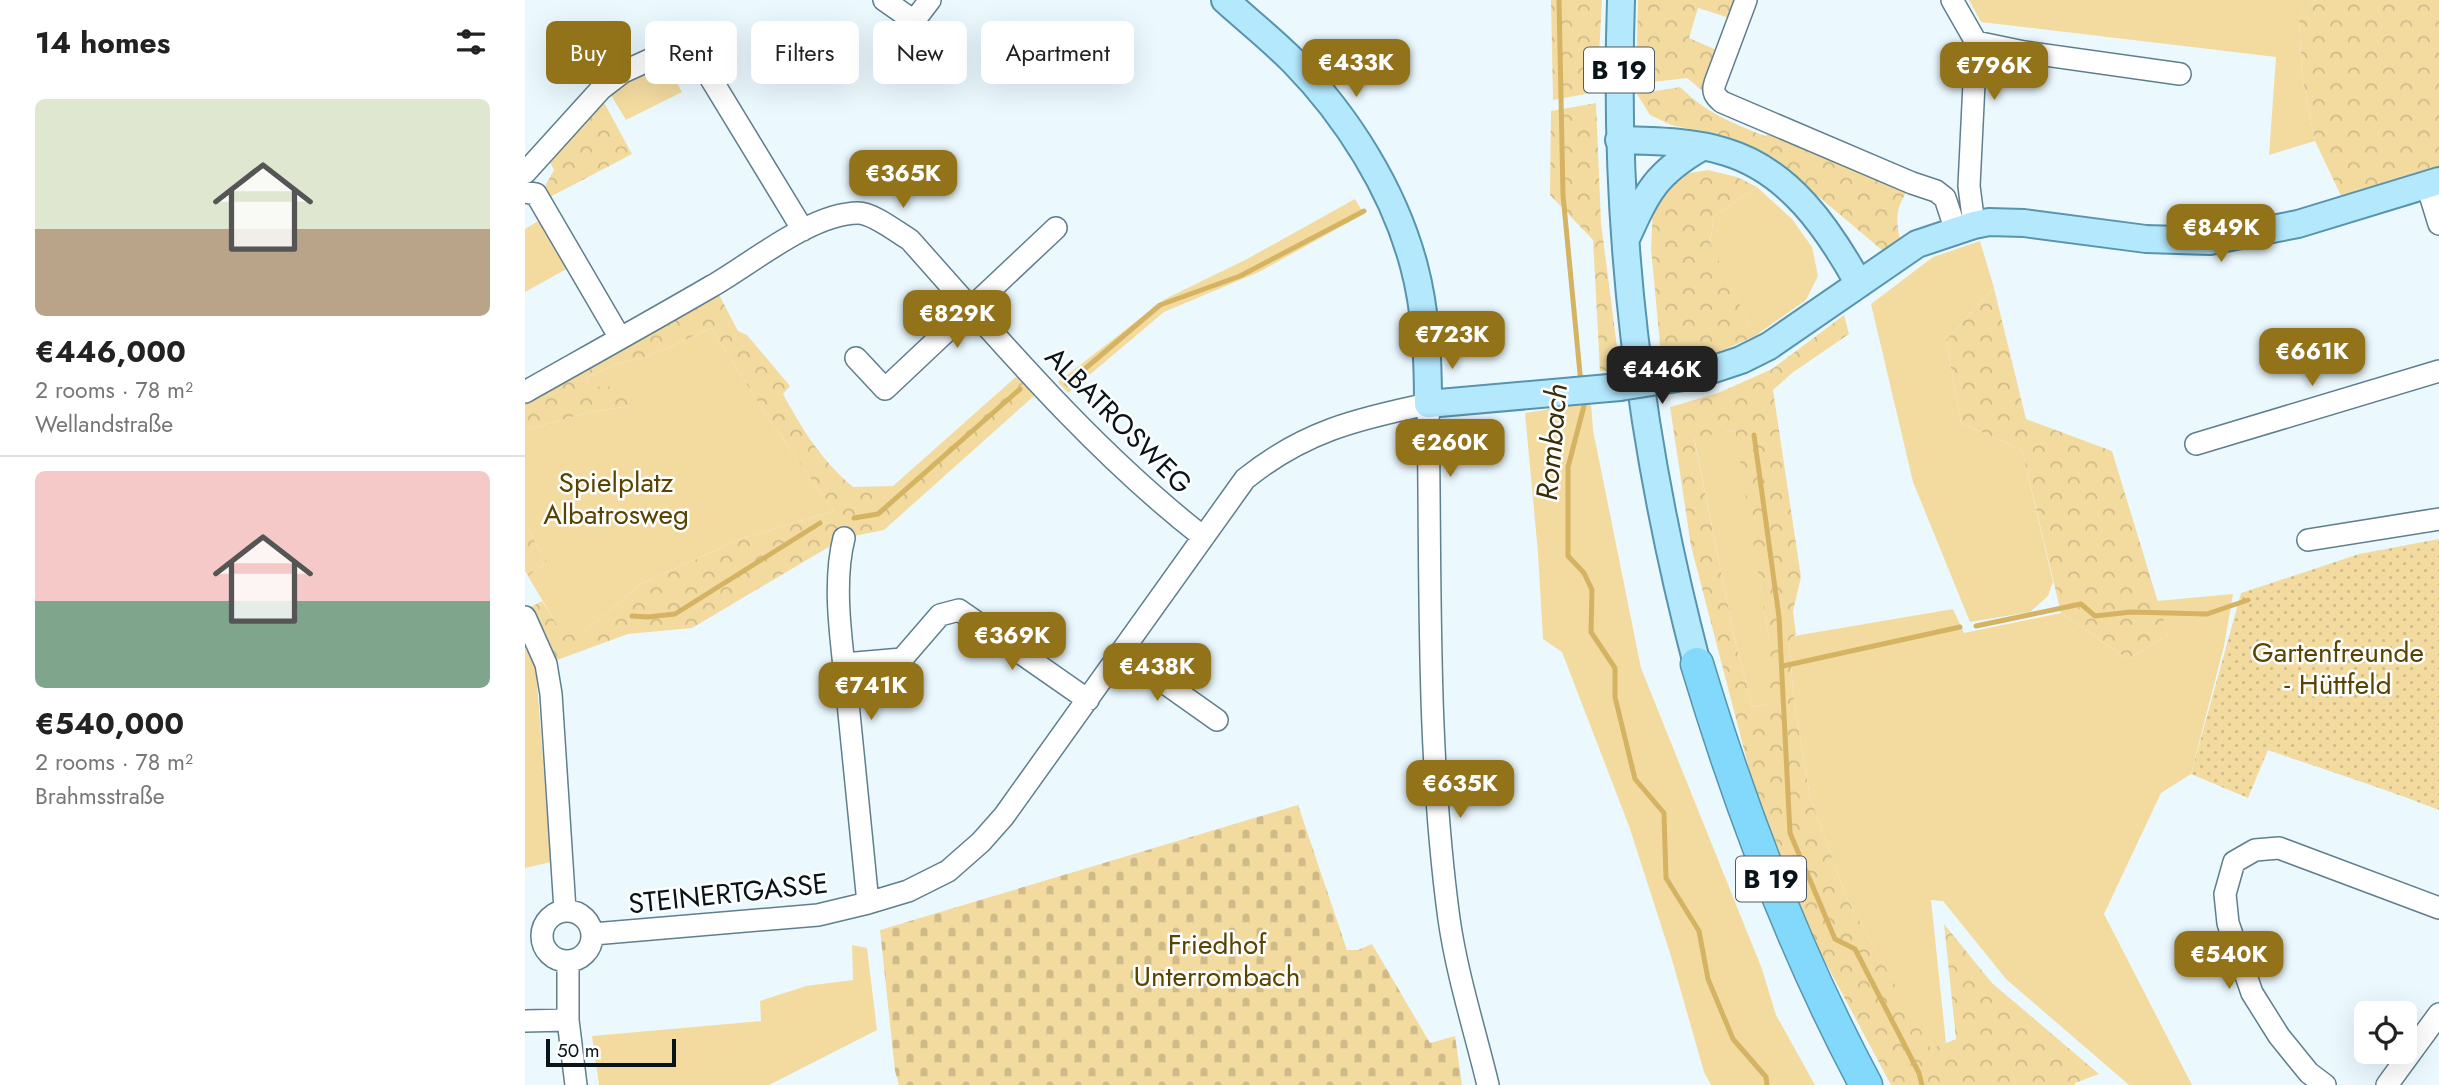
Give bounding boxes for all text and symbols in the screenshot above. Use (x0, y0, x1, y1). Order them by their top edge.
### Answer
text: 14 homes (35, 21, 170, 64)
chip: Buy (546, 21, 631, 84)
chip: Rent (645, 21, 737, 84)
chip: Filters (751, 21, 859, 84)
chip: New (873, 21, 967, 84)
chip: Apartment (981, 21, 1134, 84)
icon: filters (452, 23, 490, 61)
pin: €433K (1307, 40, 1405, 99)
pin: €796K (1945, 42, 2043, 102)
text: €433K (1318, 45, 1394, 79)
road number: B 19 (1584, 48, 1654, 92)
text: €796K (1956, 48, 2032, 82)
icon: home (200, 144, 326, 270)
pin: €365K (854, 150, 952, 210)
text: €365K (865, 156, 941, 190)
pin: €849K (2172, 204, 2270, 264)
text: €849K (2182, 210, 2260, 244)
pin: €829K (908, 290, 1006, 350)
text: €829K (919, 296, 995, 330)
pin: €723K (1403, 312, 1501, 371)
text: €723K (1415, 317, 1489, 351)
pin: €661K (2263, 328, 2361, 388)
text: €446,000 (35, 330, 186, 373)
text: €661K (2275, 334, 2349, 368)
street label: ALBATROSWEG (1036, 337, 1202, 503)
pin: €446K (1613, 346, 1711, 406)
text: €446K (1623, 352, 1701, 386)
text: 2 rooms · 78 m² (35, 373, 193, 407)
water label: Rombach (1525, 382, 1578, 502)
text: Wellandstraße (35, 407, 173, 441)
pin: €260K (1401, 420, 1499, 479)
text: €260K (1412, 425, 1488, 459)
park label: Spielplatz Albatrosweg (543, 462, 689, 535)
icon: home (200, 516, 326, 642)
pin: €369K (963, 612, 1061, 672)
text: €369K (974, 618, 1050, 652)
park label: Gartenfreunde - Hüttfeld (2252, 632, 2424, 705)
pin: €438K (1108, 644, 1206, 703)
text: €438K (1119, 649, 1195, 683)
pin: €741K (822, 662, 920, 722)
text: €741K (835, 668, 907, 702)
text: €540,000 (35, 702, 184, 745)
text: 2 rooms · 78 m² (35, 745, 193, 779)
pin: €635K (1411, 760, 1509, 820)
text: €635K (1422, 766, 1498, 800)
text: Brahmsstraße (35, 779, 165, 813)
road number: B 19 (1736, 856, 1806, 902)
street label: STEINERTGASSE (626, 863, 830, 924)
park label: Friedhof Unterrombach (1134, 924, 1300, 997)
pin: €540K (2180, 932, 2278, 991)
text: €540K (2190, 937, 2268, 971)
map controls (2354, 1001, 2417, 1064)
button: locate (2354, 1001, 2417, 1064)
scale bar (546, 1036, 675, 1068)
text: 50 m (557, 1037, 600, 1064)

